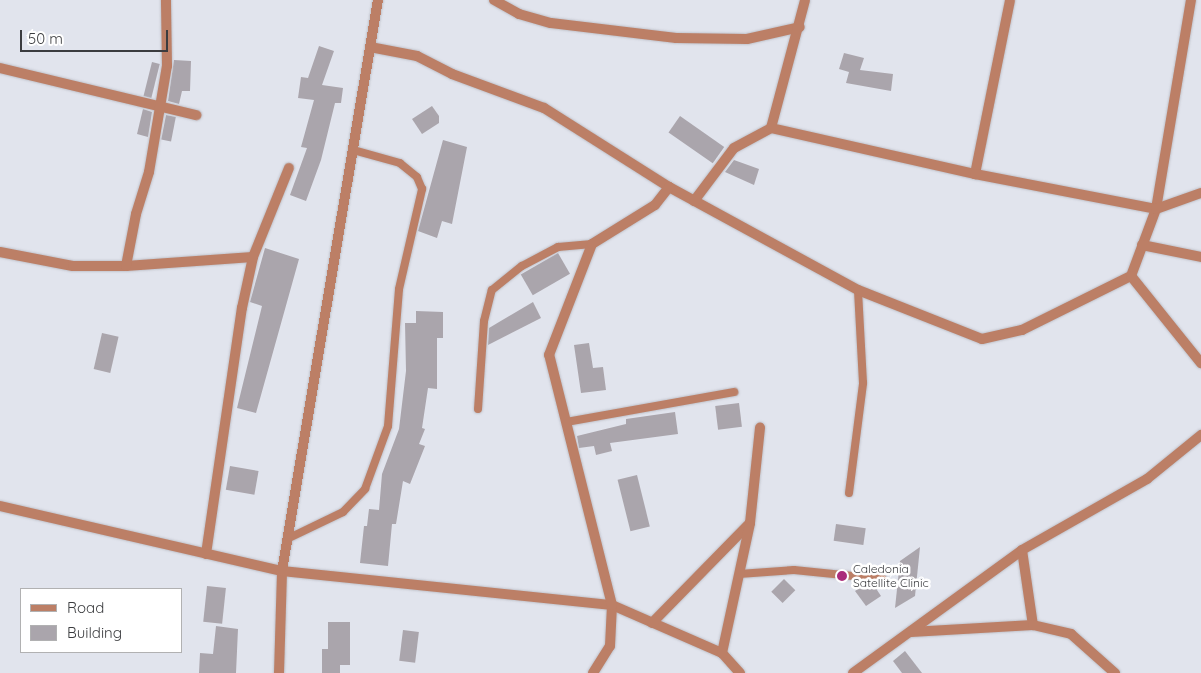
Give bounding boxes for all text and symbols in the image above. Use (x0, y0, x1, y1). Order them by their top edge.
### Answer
scale bar (22, 20, 170, 52)
text: 50 m (28, 29, 63, 48)
place label: Caledonia Satellite Clinic (853, 562, 929, 590)
marker: Caledonia Satellite Clinic (835, 569, 849, 583)
legend (20, 588, 182, 653)
text: Road (67, 598, 104, 617)
text: Building (67, 623, 122, 642)

